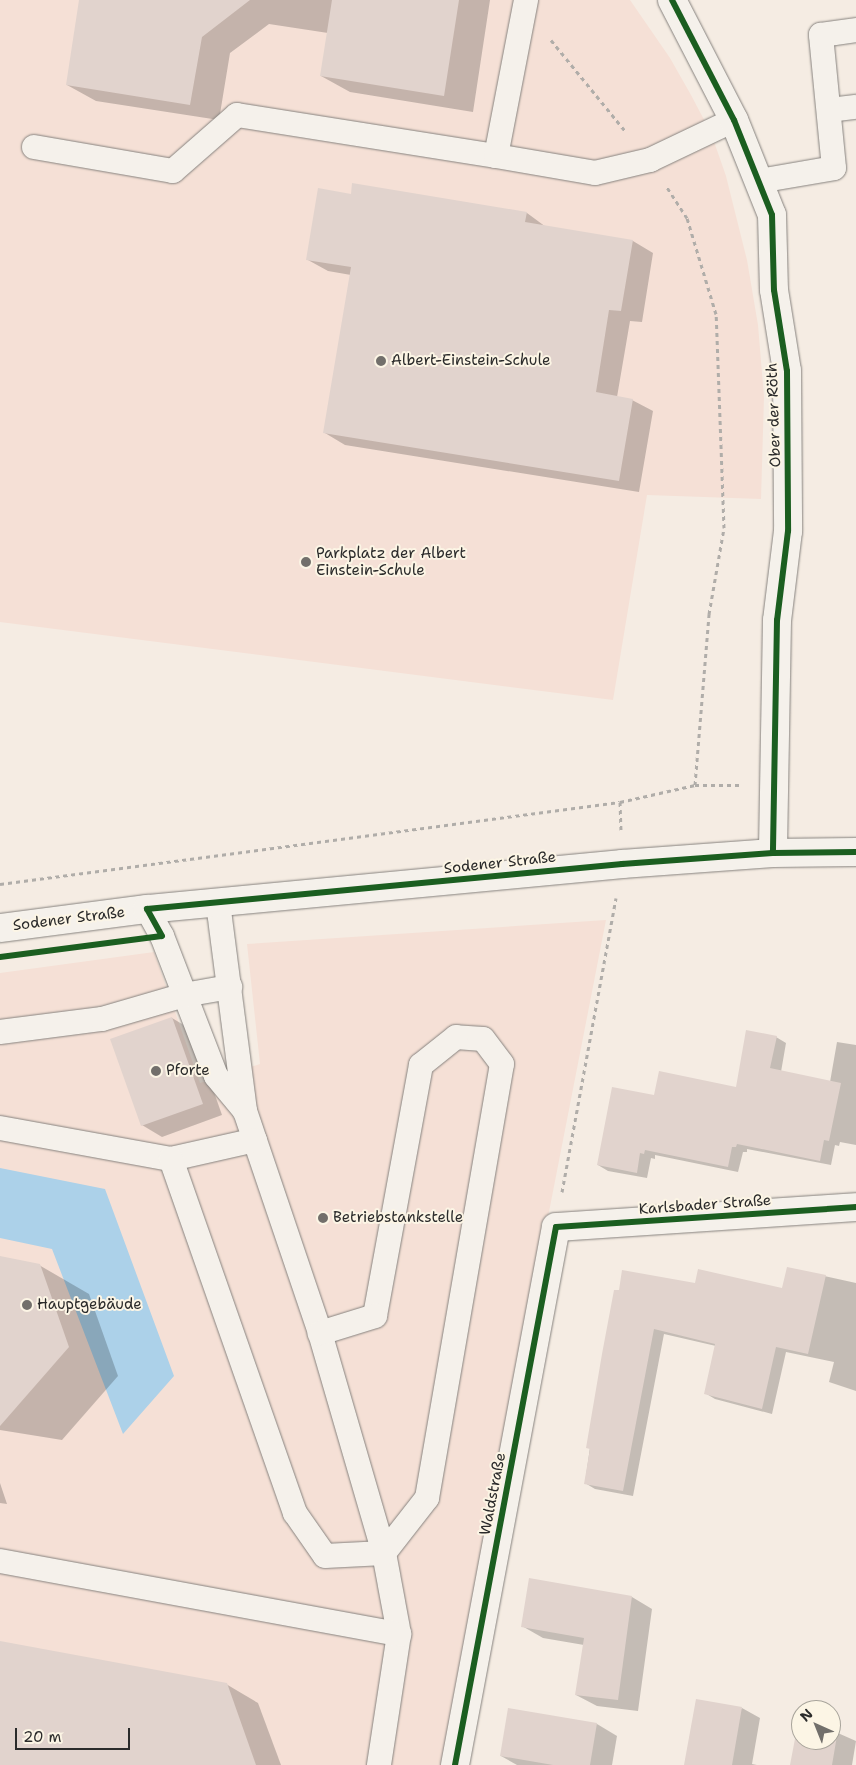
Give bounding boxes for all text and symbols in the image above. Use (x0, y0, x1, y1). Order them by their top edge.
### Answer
place label: Albert-Einstein-Schule (391, 352, 550, 370)
marker: Albert-Einstein-Schule (375, 355, 387, 367)
street label: Ober der Röth (763, 362, 785, 468)
place label: Parkplatz der Albert Einstein-Schule (316, 544, 466, 579)
marker: Parkplatz der Albert Einstein-Schule (300, 556, 312, 568)
street label: Sodener Straße (443, 848, 557, 878)
street label: Sodener Straße (12, 903, 126, 935)
place label: Pforte (166, 1062, 210, 1080)
marker: Pforte (150, 1065, 162, 1077)
street label: Karlsbader Straße (638, 1191, 772, 1219)
place label: Betriebstankstelle (333, 1209, 463, 1227)
marker: Betriebstankstelle (317, 1212, 329, 1224)
place label: Hauptgebäude (37, 1296, 142, 1314)
marker: Hauptgebäude (21, 1299, 33, 1311)
street label: Waldstraße (476, 1451, 510, 1537)
north arrow (791, 1700, 841, 1750)
text: N (796, 1705, 817, 1725)
scale bar (18, 1718, 132, 1750)
text: 20 m (23, 1727, 62, 1747)

